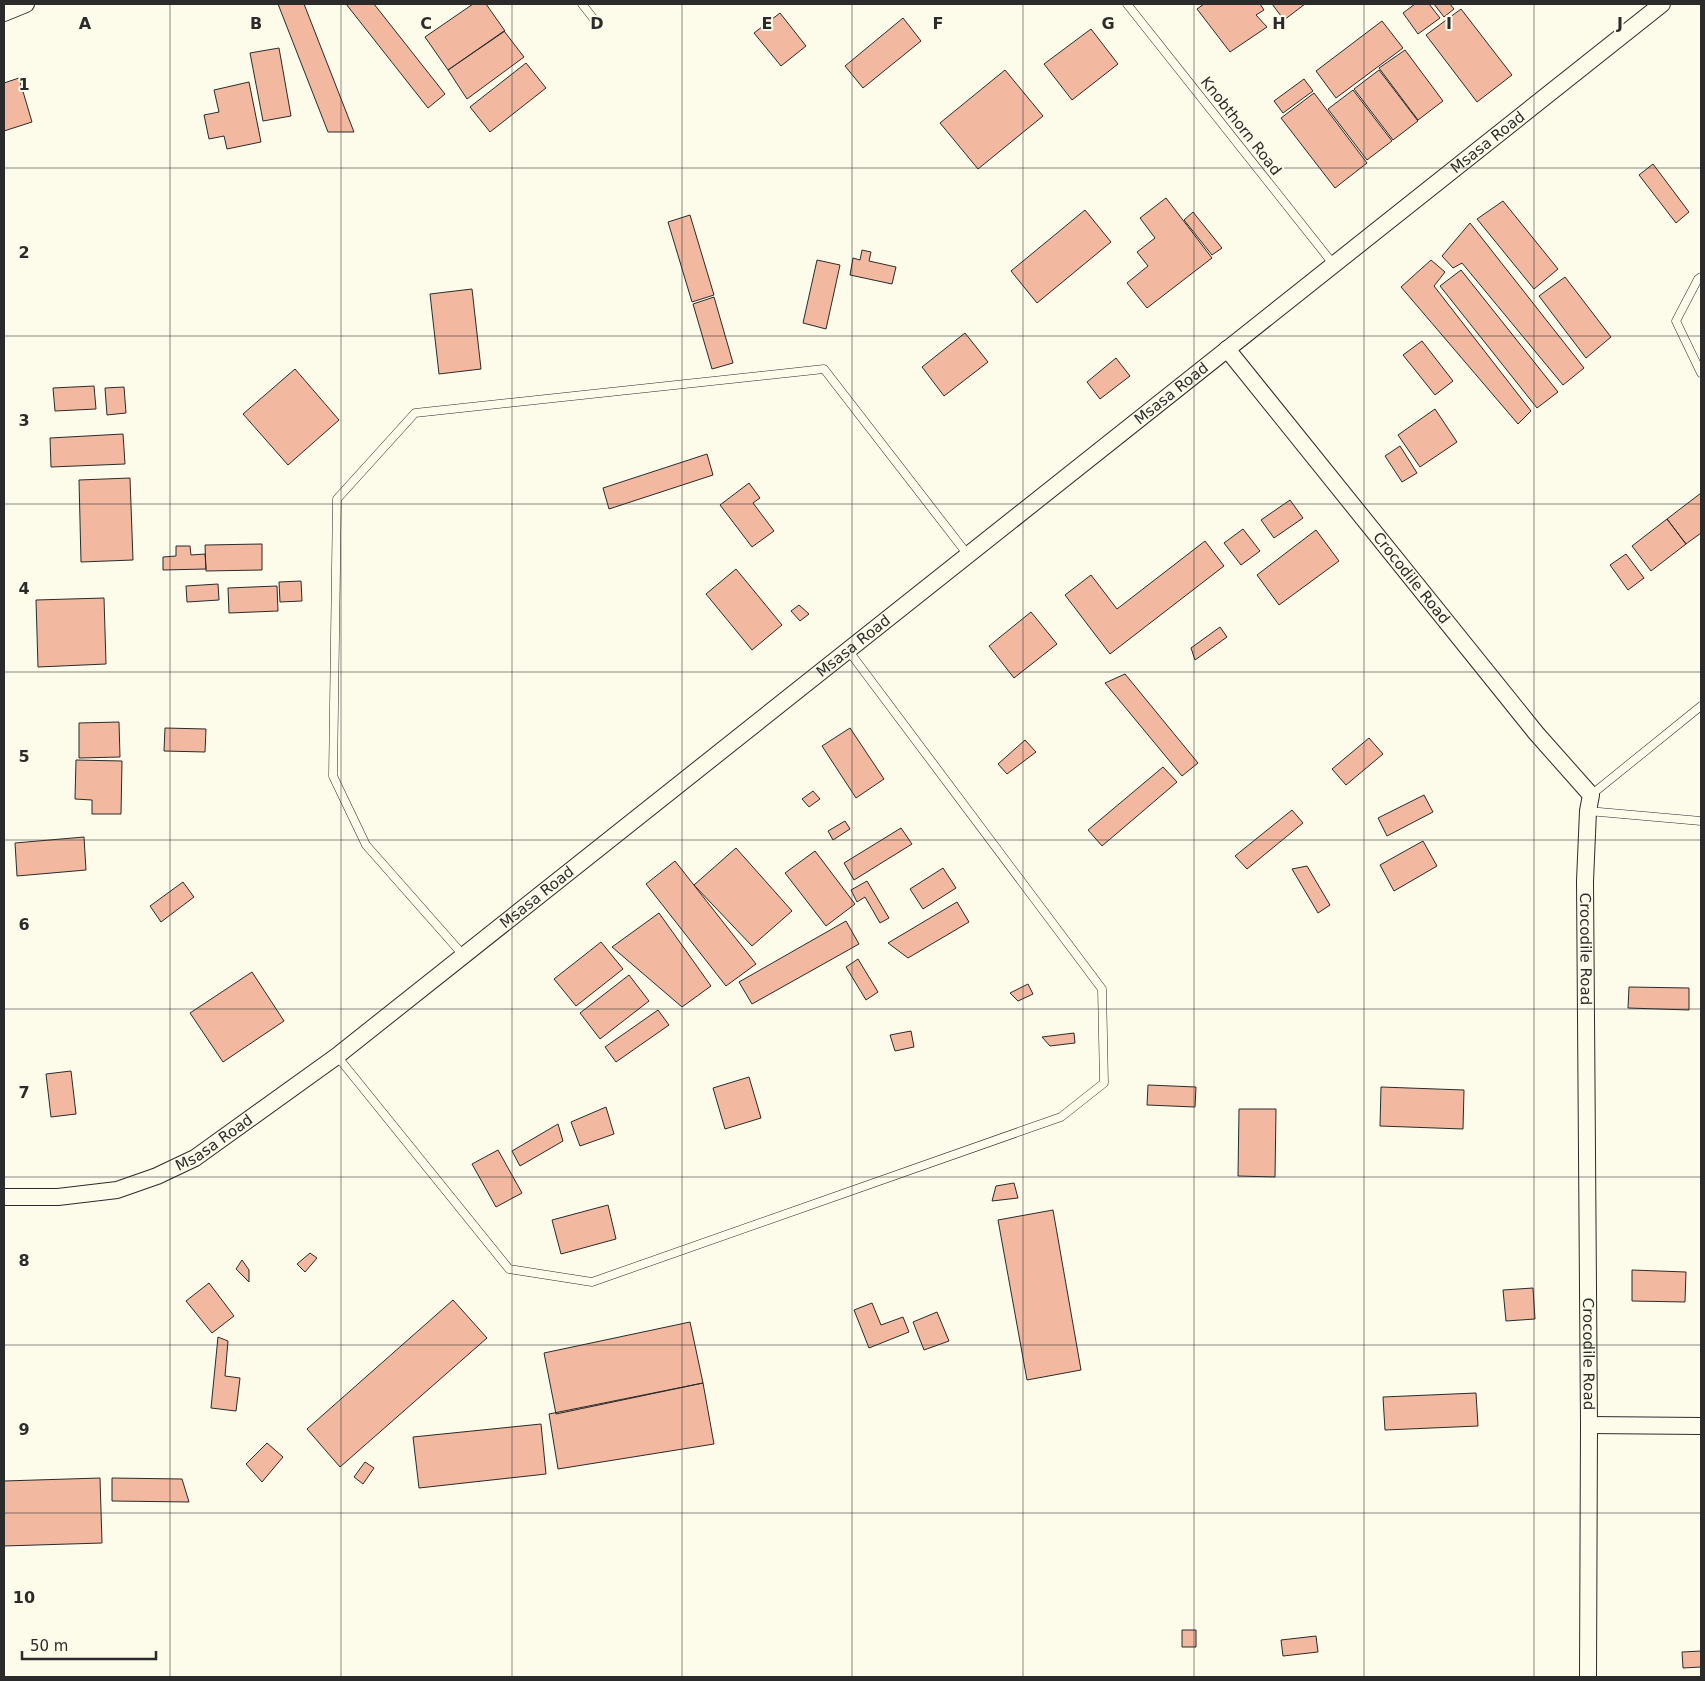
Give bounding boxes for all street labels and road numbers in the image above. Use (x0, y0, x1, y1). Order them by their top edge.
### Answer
street label: Knobthorn Road (1197, 73, 1285, 179)
street label: Msasa Road (1447, 107, 1528, 177)
street label: Msasa Road (1131, 359, 1212, 428)
street label: Crocodile Road (1369, 529, 1454, 628)
street label: Msasa Road (813, 611, 894, 681)
street label: Msasa Road (496, 862, 578, 932)
street label: Crocodile Road (1576, 893, 1595, 1005)
street label: Msasa Road (173, 1110, 256, 1175)
street label: Crocodile Road (1579, 1298, 1598, 1410)

